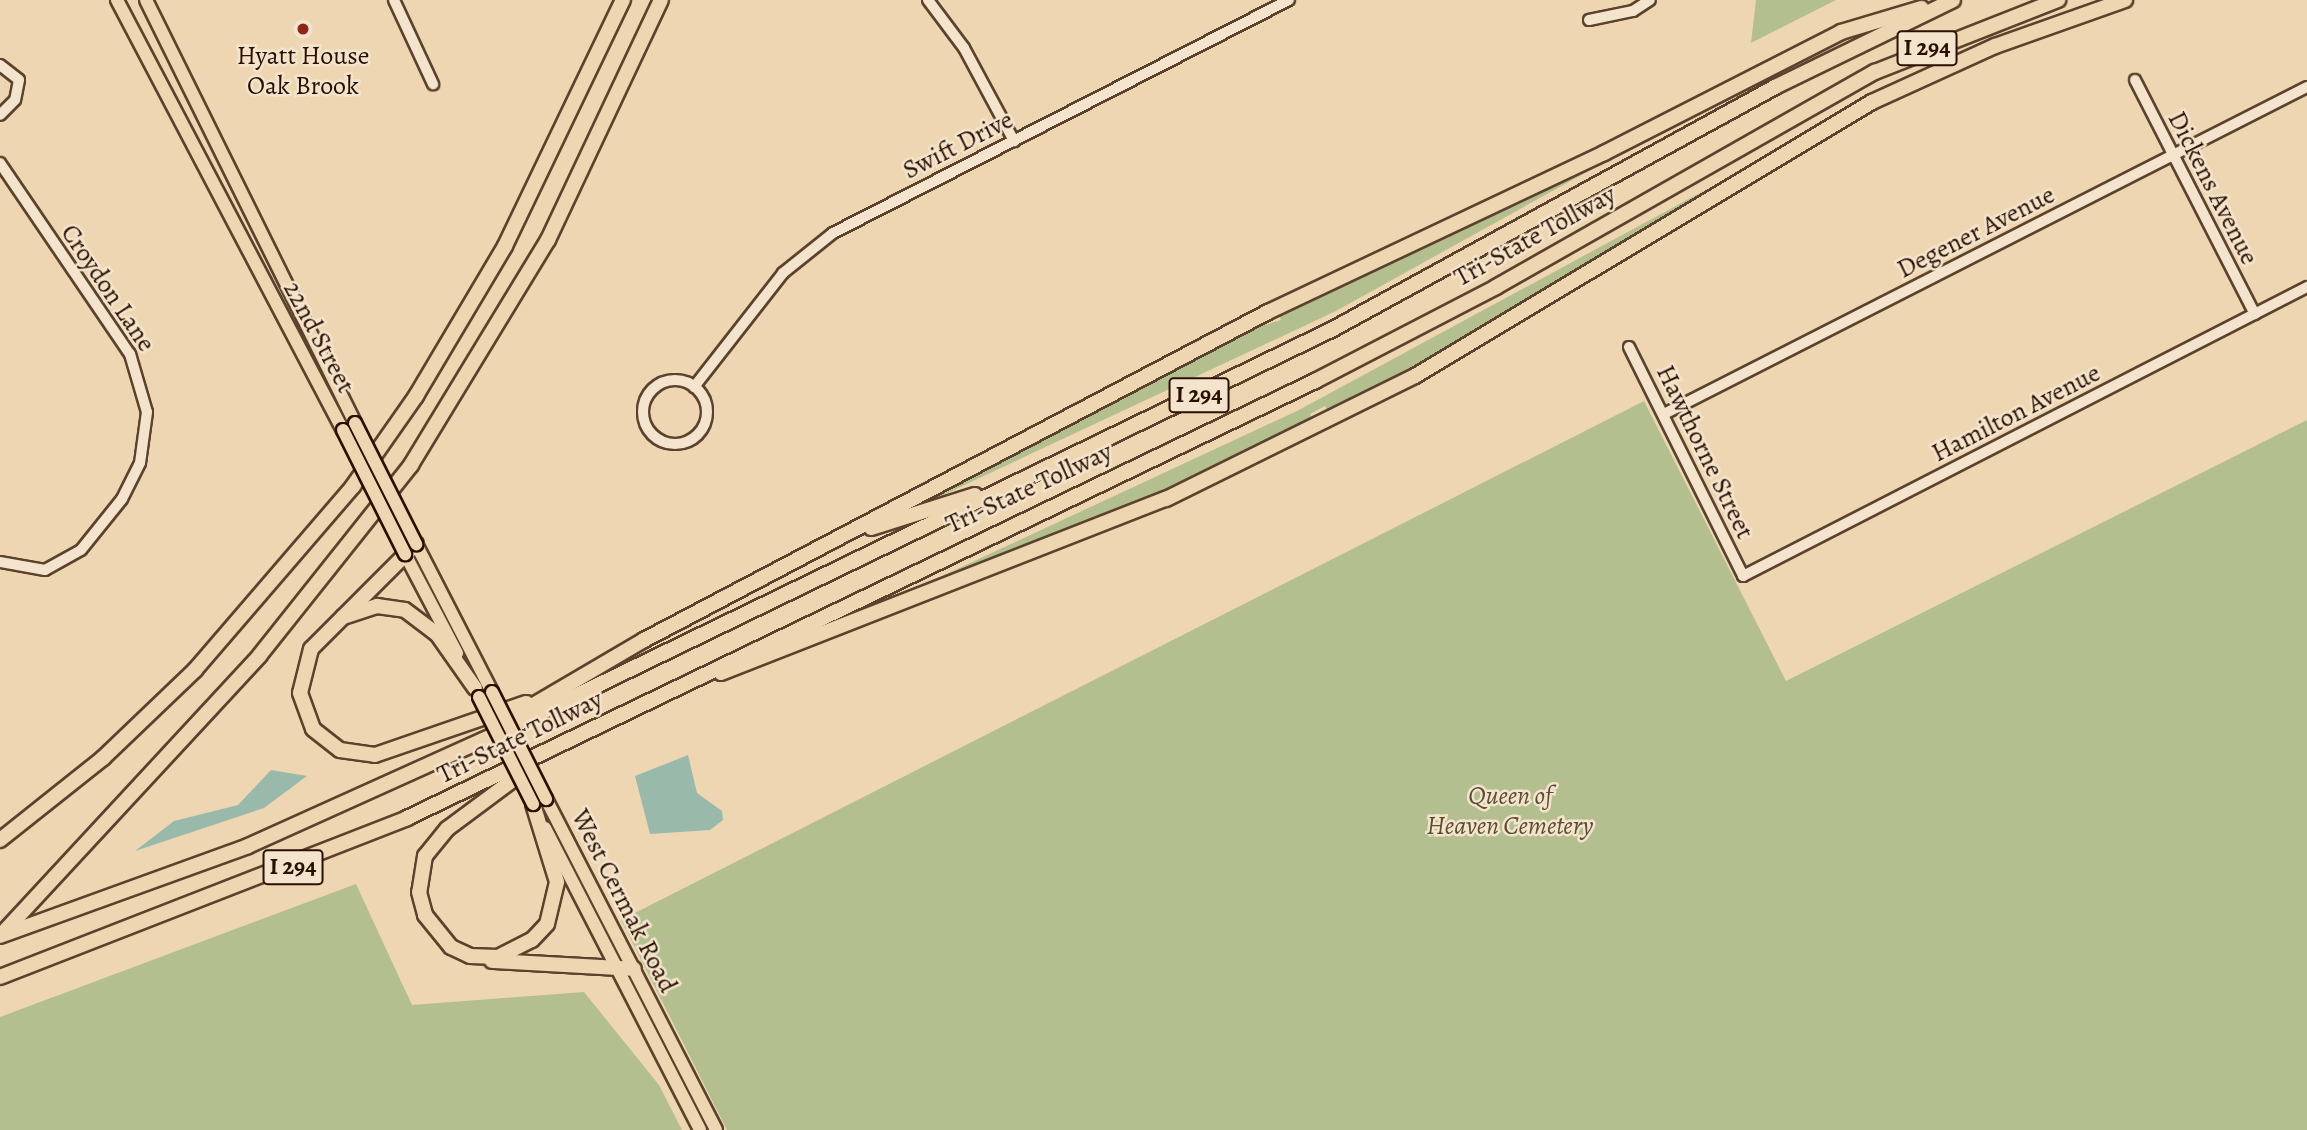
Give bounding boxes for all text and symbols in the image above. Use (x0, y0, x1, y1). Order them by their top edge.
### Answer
marker: Hyatt House Oak Brook (295, 21, 311, 37)
road number: I 294 (1896, 28, 1958, 68)
place label: Hyatt House Oak Brook (237, 40, 369, 102)
street label: Swift Drive (898, 104, 1018, 186)
street label: Dickens Avenue (2161, 106, 2265, 270)
street label: Tri-State Tollway (1449, 179, 1621, 293)
street label: Degener Avenue (1892, 179, 2060, 285)
street label: Croydon Lane (54, 218, 162, 358)
street label: 22nd Street (277, 276, 361, 398)
street label: Hamilton Avenue (1927, 357, 2105, 469)
street label: Hawthorne Street (1649, 360, 1761, 544)
road number: I 294 (1168, 374, 1230, 416)
street label: Tri-State Tollway (941, 436, 1117, 540)
street label: Tri-State Tollway (432, 684, 608, 790)
park label: Queen of Heaven Cemetery (1427, 780, 1593, 842)
street label: West Cermak Road (564, 804, 684, 998)
road number: I 294 (262, 846, 324, 888)

